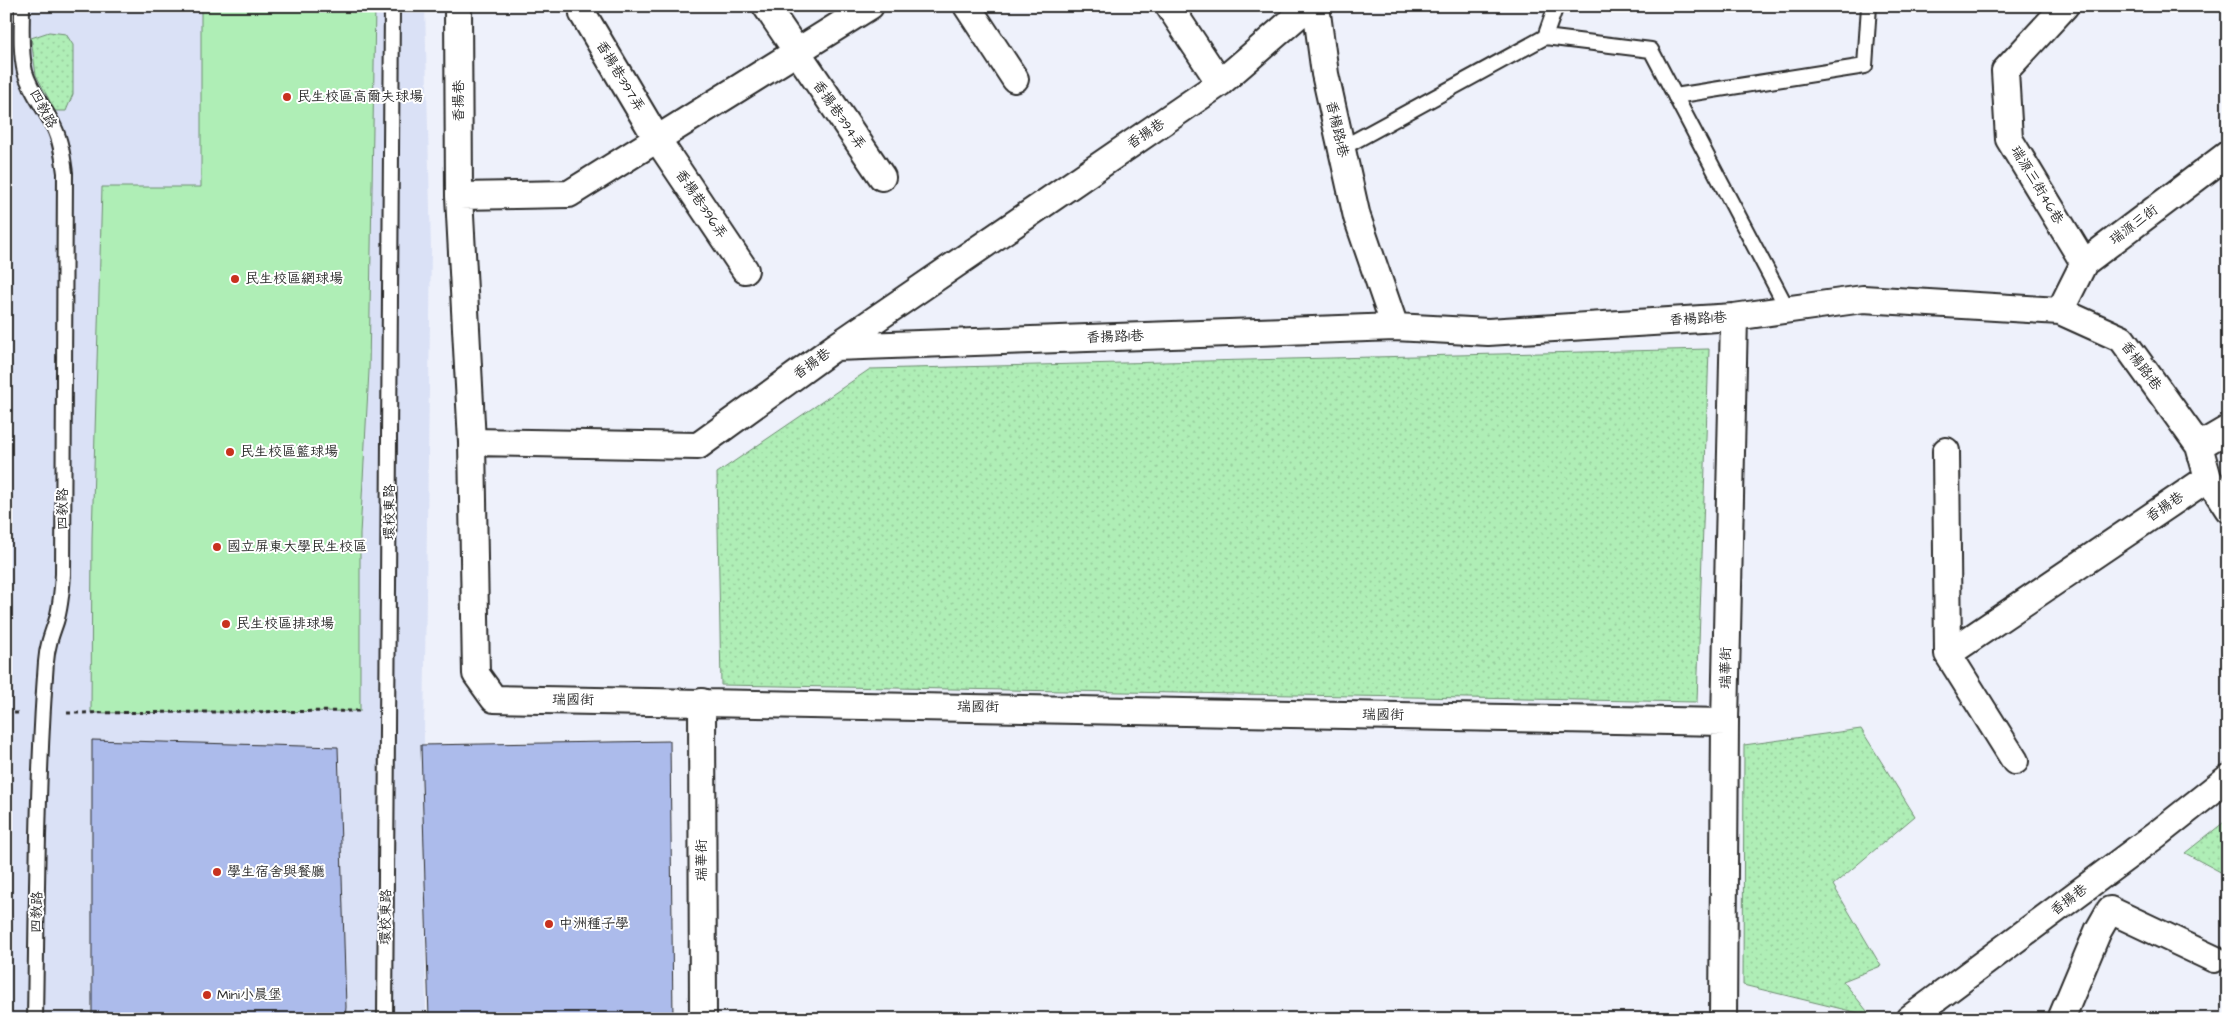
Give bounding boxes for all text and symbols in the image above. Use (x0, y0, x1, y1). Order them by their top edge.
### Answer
street label: 香揚巷397弄 (591, 37, 649, 115)
street label: 香揚巷394弄 (808, 76, 870, 154)
street label: 香揚巷 (449, 79, 469, 122)
street label: 四教路 (24, 86, 62, 132)
place label: 民生校區高爾夫球場 (297, 87, 423, 107)
marker: 民生校區高爾夫球場 (281, 91, 293, 103)
street label: 香楊路1巷 (1321, 99, 1353, 160)
street label: 香揚巷 (1123, 113, 1170, 154)
street label: 瑞源三街46巷 (2005, 141, 2069, 229)
street label: 香揚巷396弄 (670, 165, 732, 243)
street label: 瑞源三街 (2105, 200, 2162, 250)
place label: 民生校區網球場 (245, 269, 343, 289)
marker: 民生校區網球場 (229, 273, 241, 285)
street label: 香楊路1巷 (1669, 307, 1728, 330)
street label: 香揚路1巷 (1086, 326, 1145, 348)
street label: 香楊路1巷 (2116, 337, 2167, 396)
street label: 香揚巷 (789, 343, 836, 384)
place label: 民生校區籃球場 (240, 442, 338, 462)
marker: 民生校區籃球場 (224, 446, 236, 458)
street label: 環校東路 (380, 484, 400, 540)
street label: 香揚巷 (2142, 486, 2189, 527)
street label: 四教路 (53, 488, 73, 530)
place label: 國立屏東大學民生校區 (227, 537, 367, 557)
marker: 國立屏東大學民生校區 (211, 541, 223, 553)
place label: 民生校區排球場 (236, 614, 334, 634)
marker: 民生校區排球場 (220, 618, 232, 630)
street label: 瑞華街 (1716, 647, 1736, 690)
street label: 瑞國街 (551, 690, 594, 710)
street label: 瑞國街 (956, 697, 999, 717)
street label: 瑞國街 (1361, 705, 1404, 725)
street label: 瑞華街 (692, 839, 712, 882)
place label: 學生宿舍與餐廳 (227, 862, 325, 882)
marker: 學生宿舍與餐廳 (211, 866, 223, 878)
street label: 香揚巷 (2046, 879, 2093, 921)
street label: 環校東路 (376, 889, 396, 945)
street label: 四教路 (26, 891, 48, 933)
place label: 中洲種子學 (559, 914, 629, 934)
marker: 中洲種子學 (543, 918, 555, 930)
place label: Mini小晨堡 (217, 985, 282, 1005)
marker: Mini小晨堡 (201, 989, 213, 1001)

